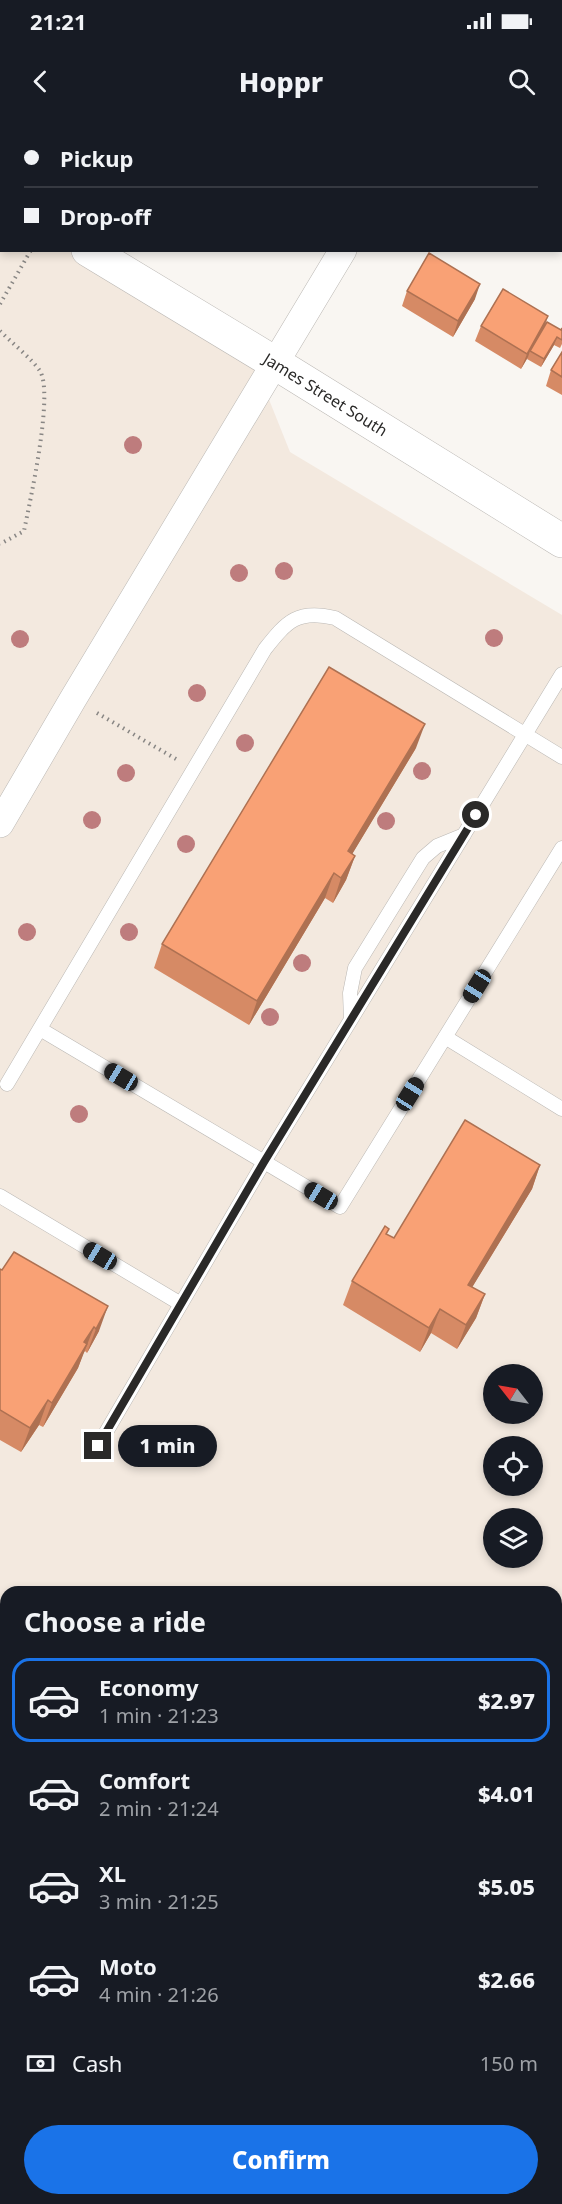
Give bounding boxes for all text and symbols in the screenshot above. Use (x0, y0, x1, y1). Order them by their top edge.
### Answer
text: 21:21 (30, 6, 87, 36)
text: Hoppr (239, 63, 323, 100)
icon: back (24, 65, 57, 98)
icon: search (505, 65, 538, 98)
text: Pickup (60, 143, 133, 173)
text: Drop-off (60, 201, 151, 231)
street label: James Street South (258, 347, 392, 441)
route start (462, 801, 489, 828)
car (460, 966, 494, 1006)
car (101, 1060, 141, 1094)
car (393, 1074, 427, 1114)
car (301, 1179, 341, 1213)
car (80, 1239, 120, 1273)
north arrow (483, 1364, 543, 1424)
map controls (483, 1364, 543, 1568)
callout: 1 min (119, 1425, 218, 1467)
route end (84, 1432, 111, 1459)
text: 1 min (140, 1432, 195, 1459)
button: locate (483, 1436, 543, 1496)
button: layers (483, 1508, 543, 1568)
text: Choose a ride (24, 1603, 206, 1640)
text: Economy (99, 1672, 198, 1702)
icon: car (27, 1673, 81, 1727)
text: $2.97 (478, 1685, 535, 1715)
text: 1 min · 21:23 (99, 1702, 219, 1729)
text: Comfort (99, 1765, 190, 1795)
icon: car (27, 1766, 81, 1820)
text: $4.01 (478, 1778, 535, 1808)
text: 2 min · 21:24 (99, 1795, 219, 1822)
text: XL (99, 1858, 126, 1888)
icon: car (27, 1859, 81, 1913)
text: $5.05 (478, 1871, 535, 1901)
text: 3 min · 21:25 (99, 1888, 219, 1915)
text: Moto (99, 1951, 157, 1981)
icon: car (27, 1952, 81, 2006)
text: $2.66 (478, 1964, 535, 1994)
text: 4 min · 21:26 (99, 1981, 219, 2008)
icon: cash (24, 2047, 57, 2080)
text: Cash (72, 2048, 122, 2078)
text: 150 m (480, 2050, 538, 2077)
button: Confirm (24, 2125, 538, 2194)

